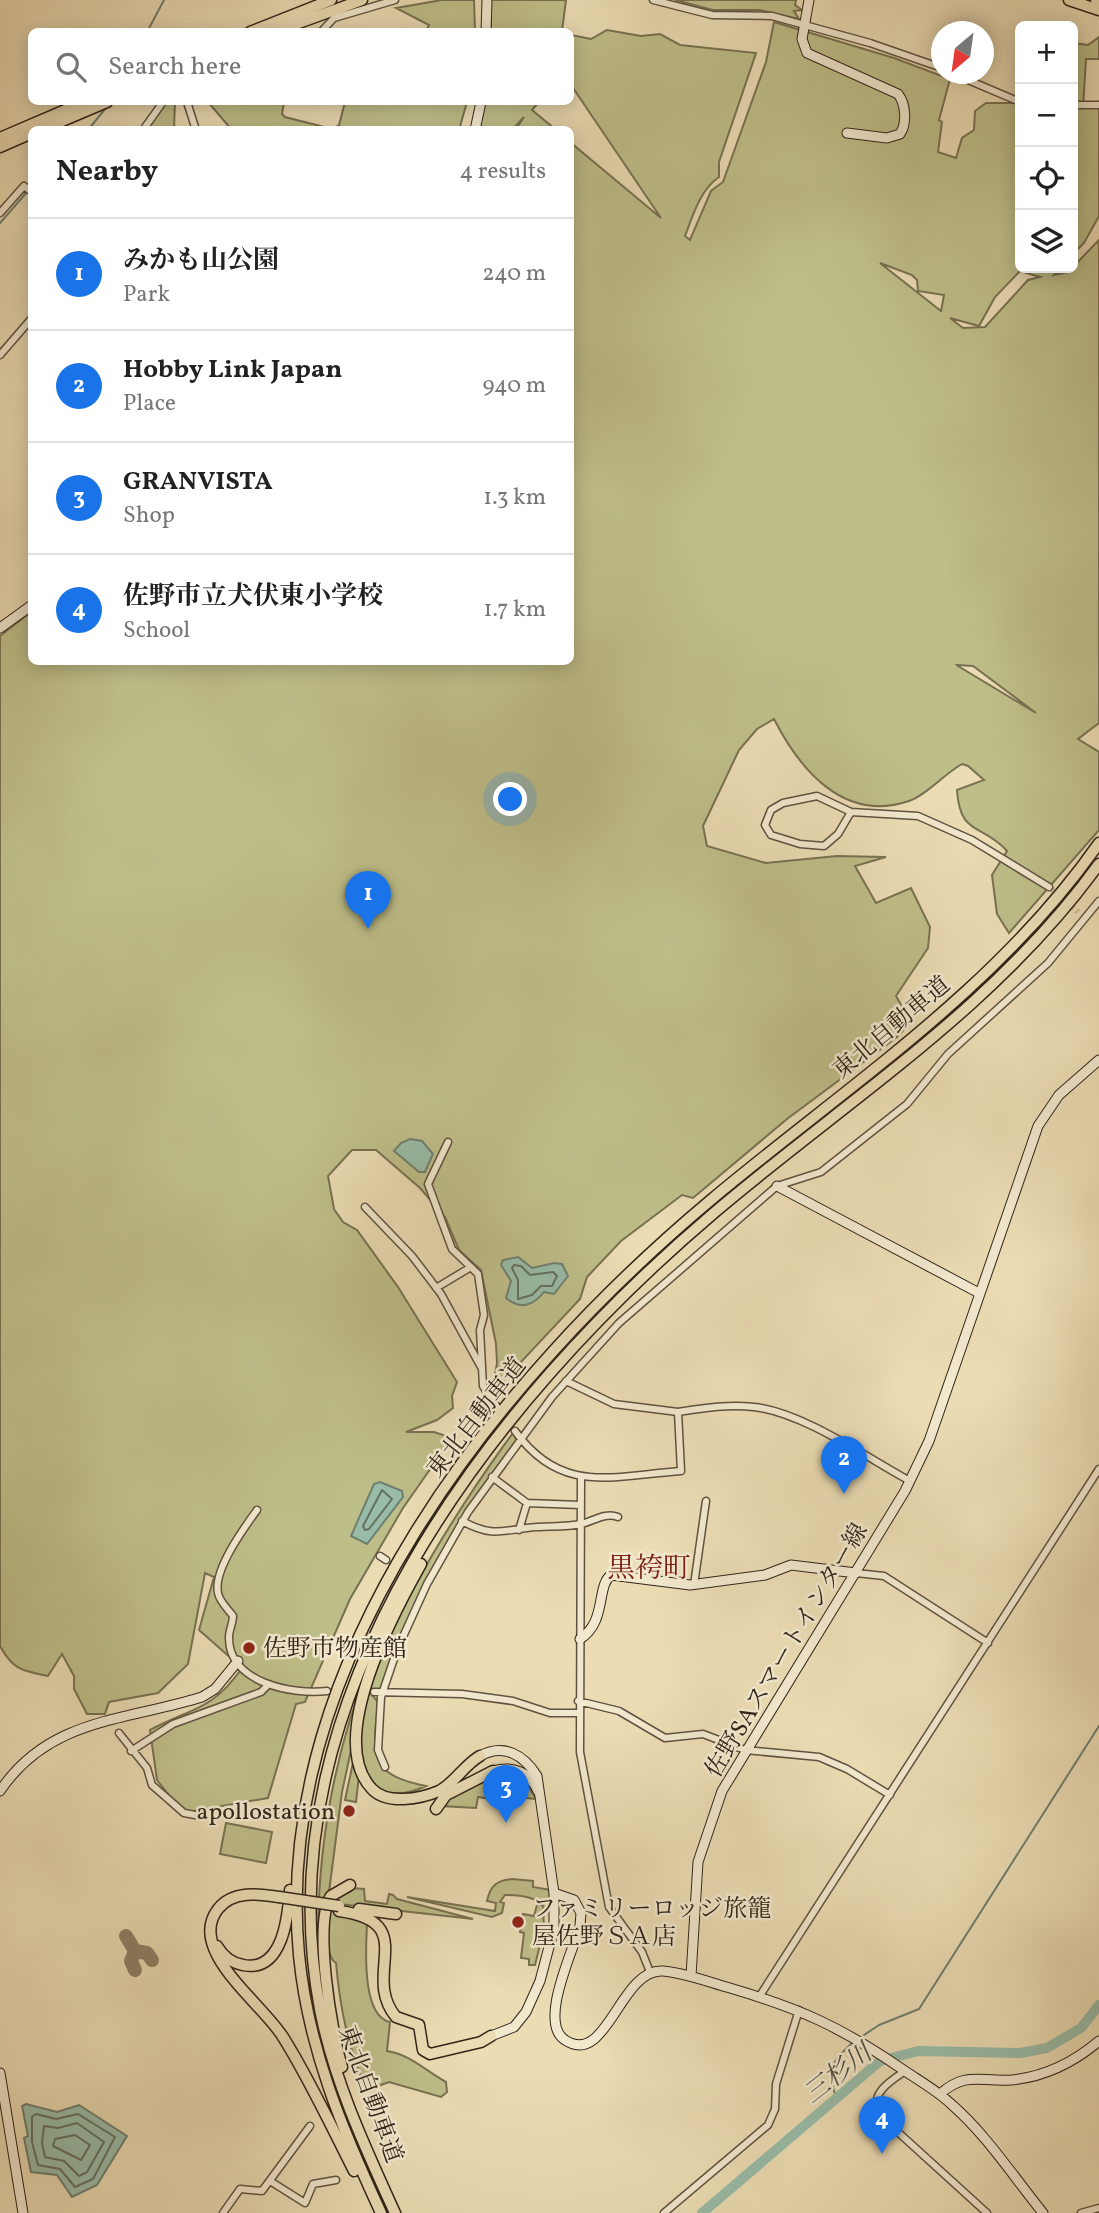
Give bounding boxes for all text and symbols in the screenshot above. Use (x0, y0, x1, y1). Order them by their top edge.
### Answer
north arrow (931, 21, 994, 84)
map controls (1015, 21, 1078, 273)
button: + (1015, 21, 1078, 84)
search box (28, 28, 574, 105)
icon: search (52, 48, 90, 86)
text: Search here (108, 49, 241, 85)
button: − (1015, 84, 1078, 147)
button: locate (1015, 147, 1078, 210)
text: Nearby (56, 151, 158, 193)
text: 4 results (460, 156, 546, 188)
button: layers (1015, 210, 1078, 273)
text: みかも山公園 (123, 243, 279, 279)
text: 1 (74, 258, 84, 290)
text: 240 m (482, 258, 546, 290)
text: Park (123, 279, 170, 311)
text: Hobby Link Japan (123, 352, 342, 388)
text: 2 (73, 370, 85, 402)
text: 940 m (483, 370, 546, 402)
text: Place (123, 388, 176, 420)
text: GRANVISTA (123, 464, 273, 500)
text: 3 (73, 482, 85, 514)
text: 1.3 km (483, 482, 546, 514)
text: Shop (123, 500, 175, 532)
text: 佐野市立犬伏東小学校 (123, 579, 383, 615)
text: 4 (72, 594, 86, 626)
text: 1.7 km (483, 594, 546, 626)
text: School (123, 615, 190, 647)
your location (493, 782, 527, 816)
pin: 1 (345, 871, 391, 929)
street label: 東北自動車道 (826, 969, 958, 1088)
street label: 東北自動車道 (420, 1351, 535, 1485)
pin: 2 (821, 1436, 867, 1494)
street label: 佐野SAスマートインター線 (698, 1517, 877, 1785)
district label: 黒袴町 (607, 1550, 691, 1589)
place label: 佐野市物産館 (263, 1633, 407, 1667)
marker: 佐野市物産館 (241, 1640, 257, 1656)
pin: 3 (483, 1765, 529, 1823)
place label: apollostation (197, 1796, 335, 1830)
marker: apollostation (341, 1803, 357, 1819)
place label: ファミリーロッジ旅籠 屋佐野ＳＡ店 (532, 1893, 771, 1955)
marker: ファミリーロッジ旅籠 屋佐野ＳＡ店 (510, 1914, 526, 1930)
street label: 東北自動車道 (329, 2021, 410, 2168)
water label: 三杉川 (796, 2035, 882, 2113)
pin: 4 (859, 2096, 905, 2154)

